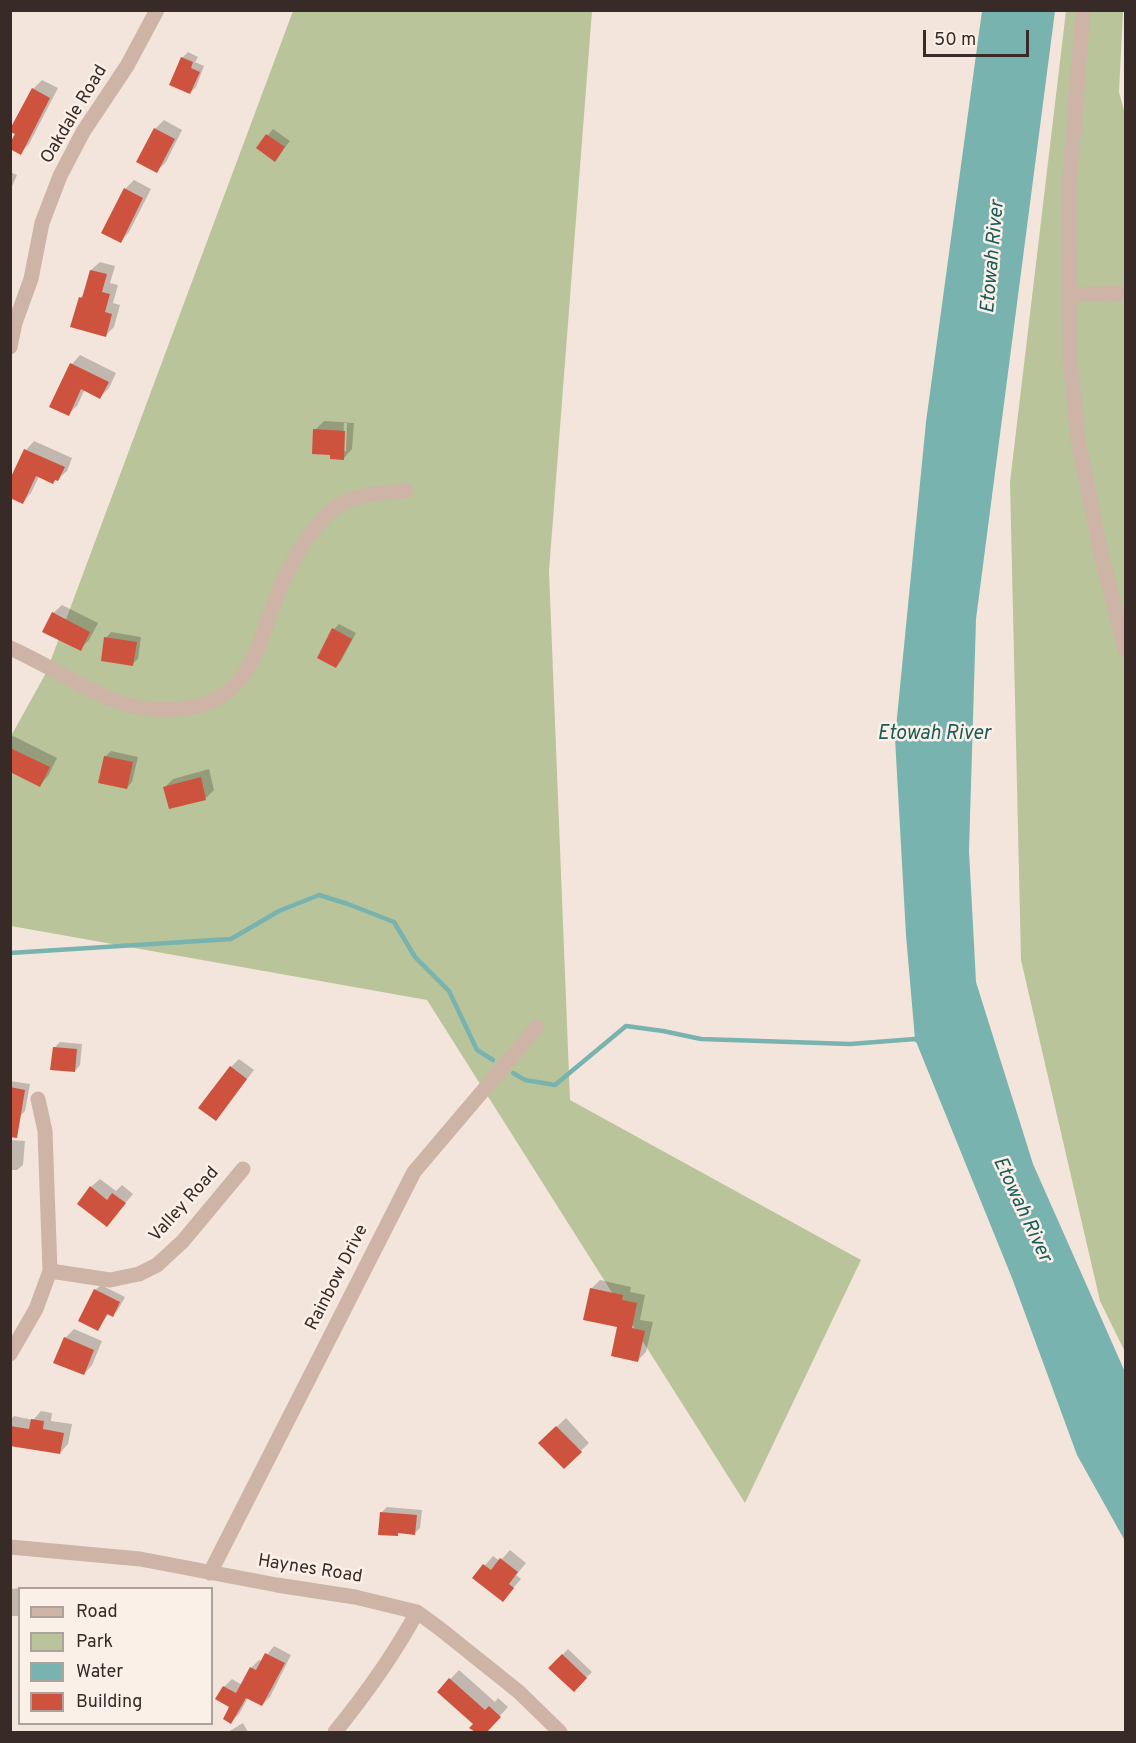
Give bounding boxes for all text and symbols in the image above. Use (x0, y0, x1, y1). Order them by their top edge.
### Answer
scale bar (926, 18, 1032, 56)
text: 50 m (934, 29, 976, 52)
street label: Oakdale Road (37, 62, 113, 168)
water label: Etowah River (977, 199, 1011, 315)
water label: Etowah River (877, 723, 991, 747)
water label: Etowah River (986, 1154, 1056, 1266)
street label: Valley Road (145, 1163, 225, 1247)
street label: Rainbow Drive (302, 1221, 374, 1335)
street label: Haynes Road (256, 1551, 364, 1589)
legend (18, 1587, 213, 1725)
text: Road (76, 1601, 118, 1624)
text: Park (76, 1631, 113, 1654)
text: Water (76, 1661, 123, 1684)
text: Building (76, 1691, 142, 1714)

